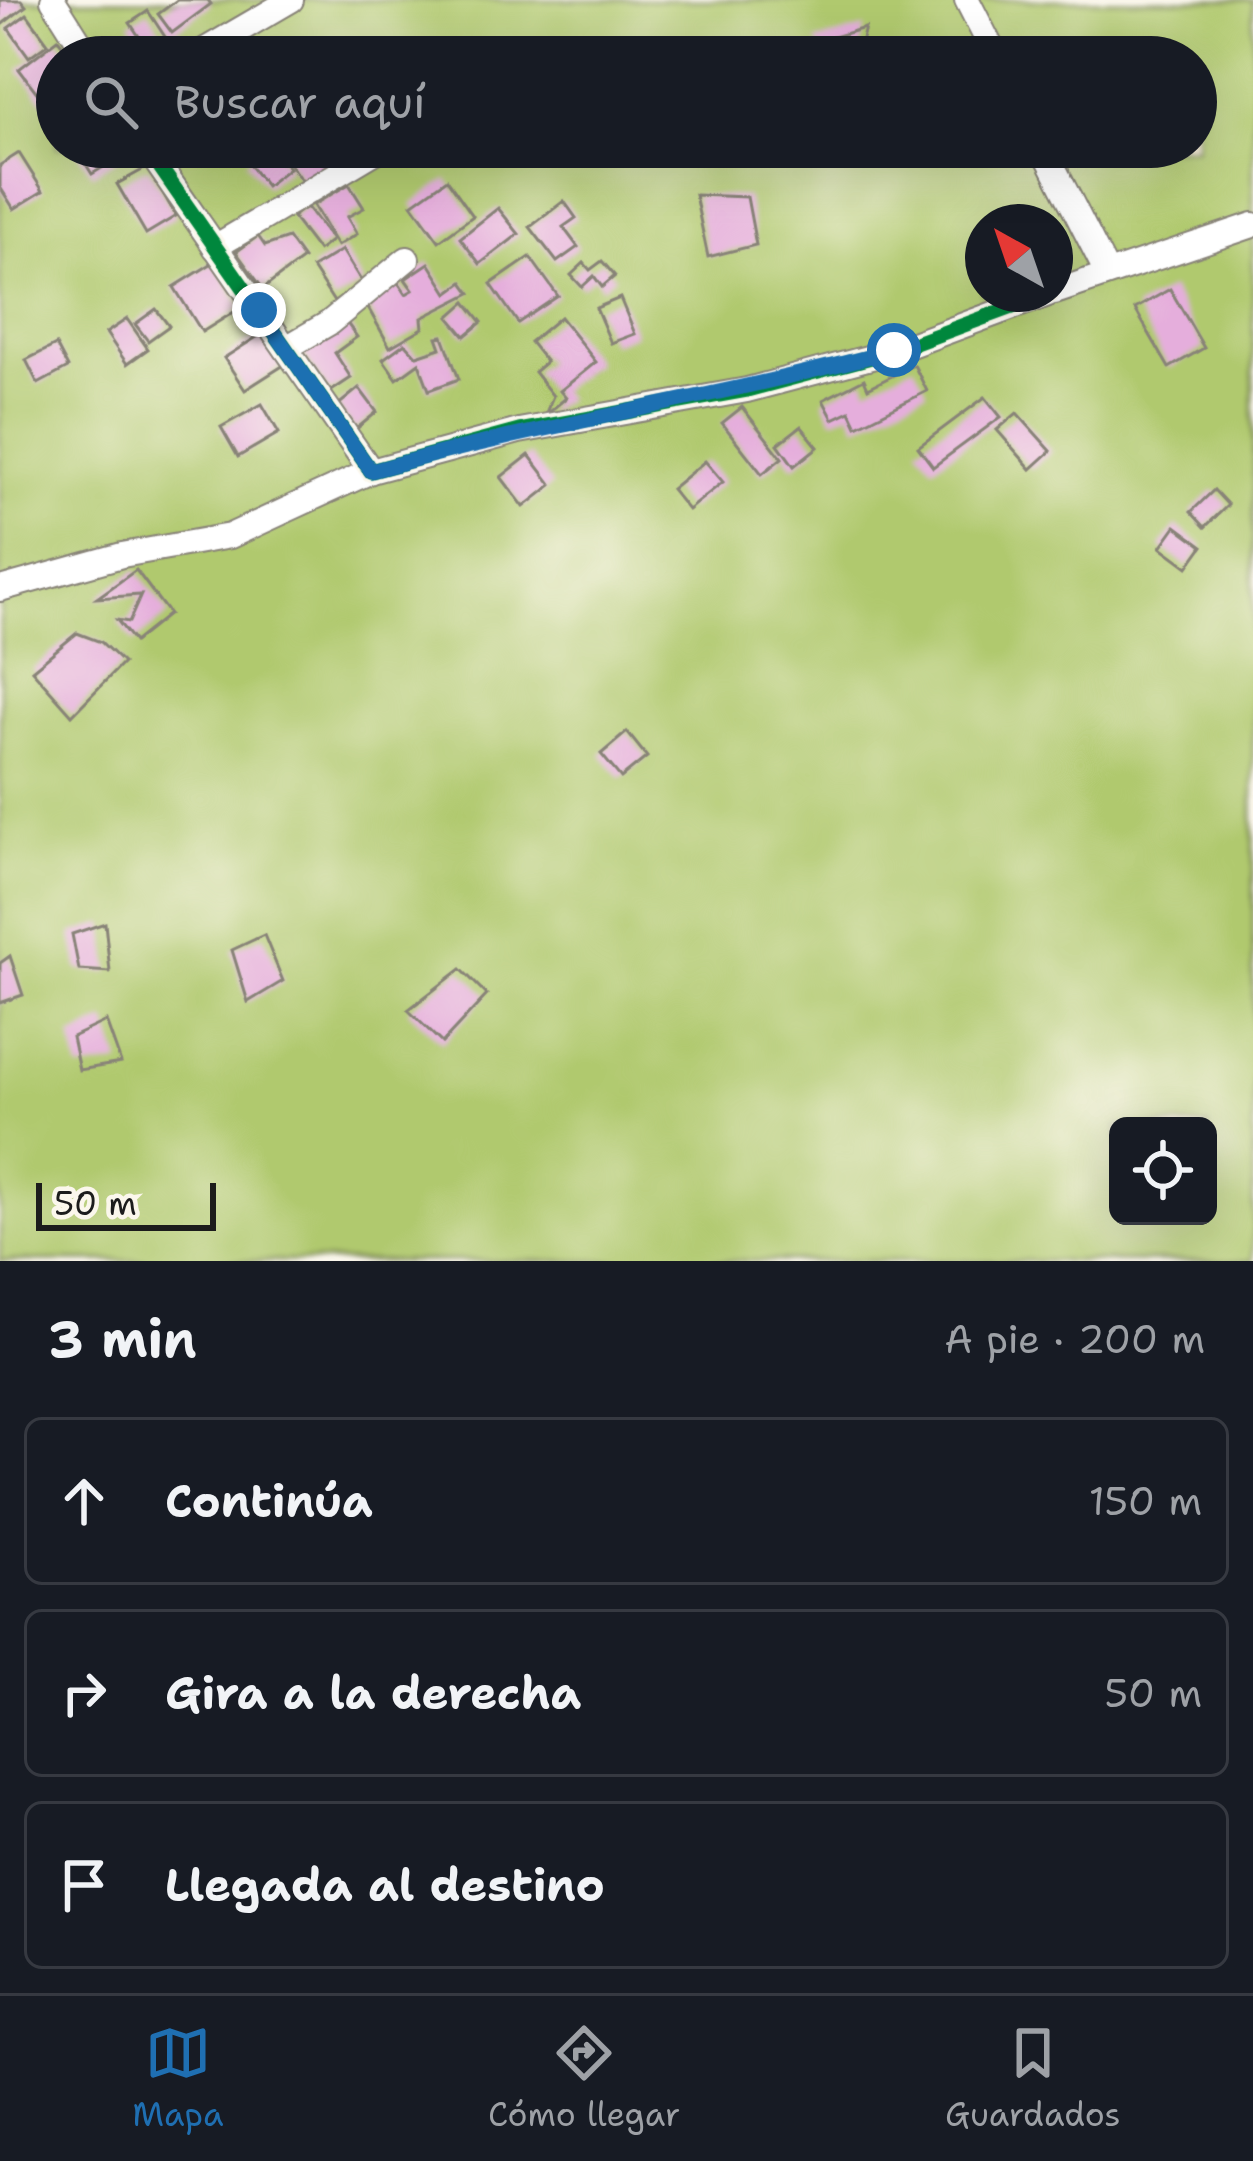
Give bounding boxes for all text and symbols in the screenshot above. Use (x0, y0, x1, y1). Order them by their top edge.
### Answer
search box (36, 36, 1217, 168)
icon: search (78, 69, 144, 135)
text: Buscar aquí (174, 72, 426, 132)
north arrow (965, 204, 1073, 312)
route end (232, 283, 286, 337)
route start (867, 323, 921, 377)
map controls (1109, 1117, 1217, 1225)
button: locate (1109, 1117, 1217, 1225)
scale bar (36, 1177, 216, 1230)
text: 50 m (54, 1181, 137, 1226)
text: 3 min (48, 1305, 197, 1373)
text: A pie · 200 m (945, 1313, 1205, 1365)
icon: ahead (51, 1468, 117, 1534)
text: Continúa (165, 1471, 373, 1531)
text: 150 m (1089, 1475, 1202, 1527)
icon: right (51, 1660, 117, 1726)
text: Gira a la derecha (165, 1663, 581, 1723)
text: 50 m (1104, 1667, 1202, 1719)
icon: arrive (51, 1852, 117, 1918)
text: Llegada al destino (165, 1855, 605, 1915)
tab: Mapa (132, 2020, 224, 2137)
tab: Cómo llegar (488, 2020, 680, 2137)
tab: Guardados (945, 2020, 1121, 2137)

